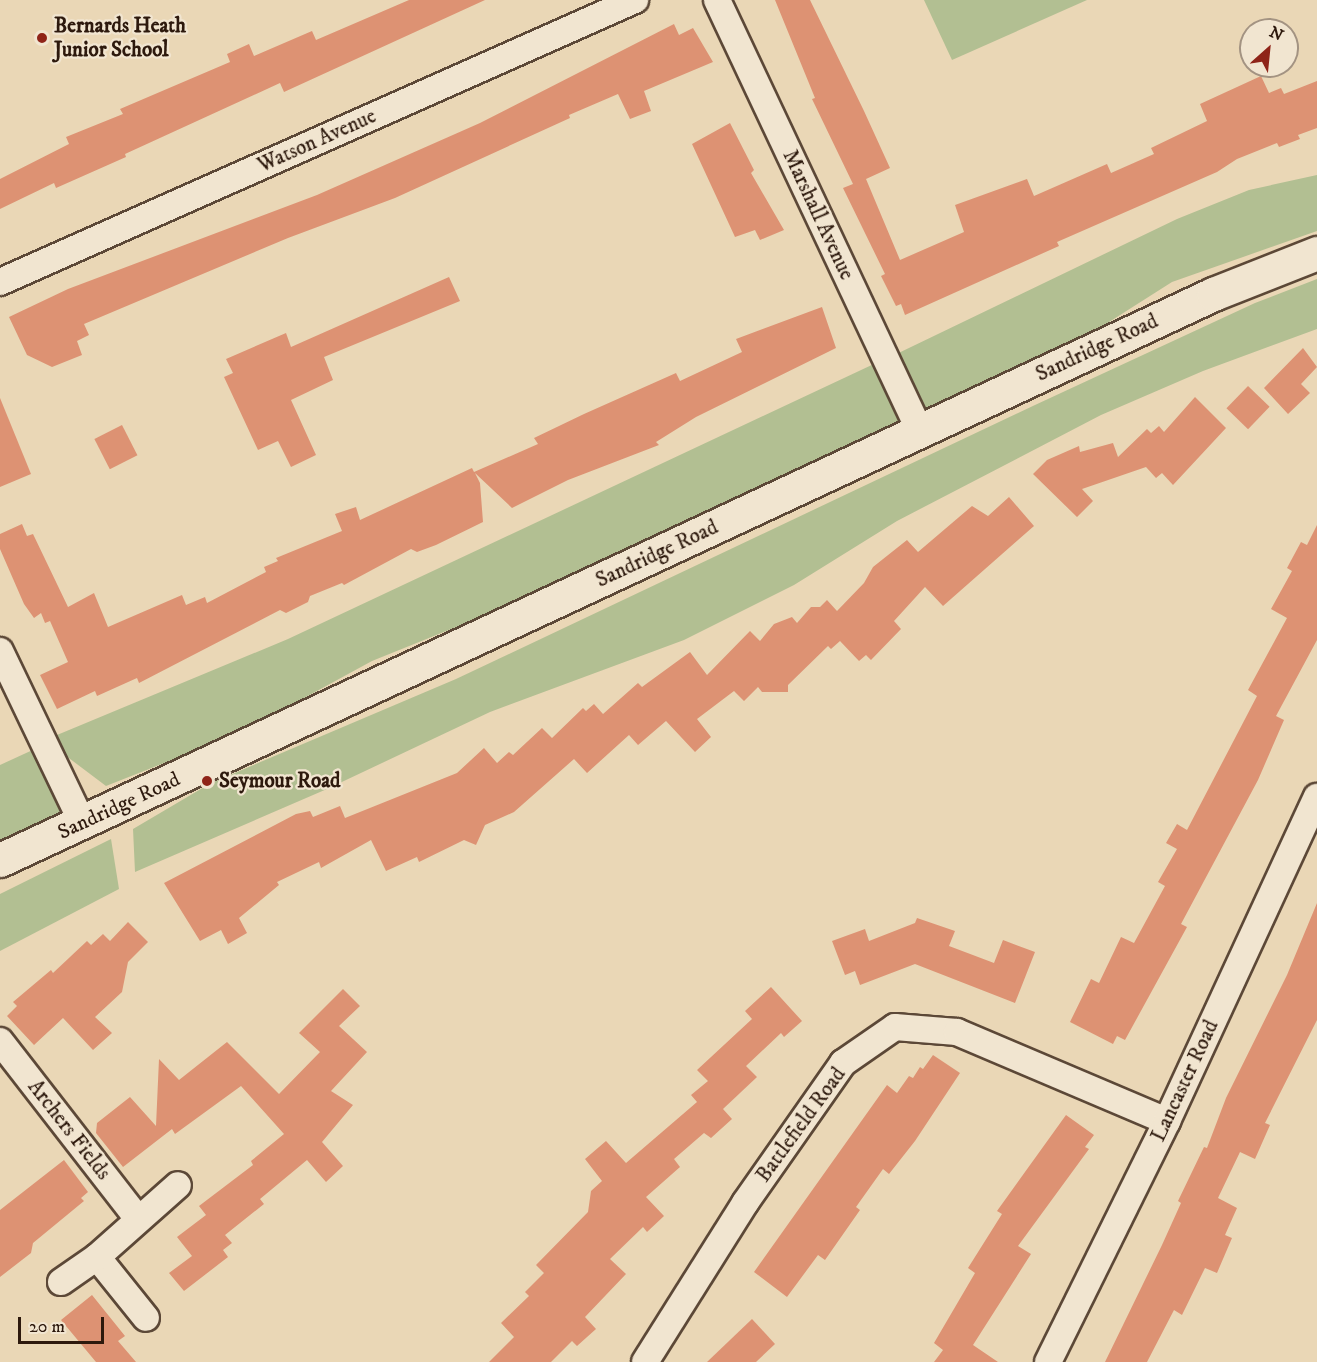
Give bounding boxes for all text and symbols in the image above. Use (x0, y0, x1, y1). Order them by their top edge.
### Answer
place label: Bernards Heath Junior School (54, 13, 186, 63)
north arrow (1239, 18, 1299, 78)
text: N (1266, 22, 1287, 46)
marker: Bernards Heath Junior School (35, 31, 49, 45)
street label: Watson Avenue (254, 104, 380, 178)
street label: Marshall Avenue (777, 146, 859, 284)
street label: Sandridge Road (1032, 309, 1162, 387)
street label: Sandridge Road (592, 515, 722, 593)
street label: Sandridge Road (54, 767, 184, 845)
place label: Seymour Road (219, 768, 341, 794)
marker: Seymour Road (200, 774, 214, 788)
street label: Lancaster Road (1146, 1016, 1224, 1146)
street label: Battlefield Road (751, 1063, 851, 1187)
street label: Archers Fields (22, 1075, 116, 1185)
scale bar (21, 1305, 106, 1343)
text: 20 m (29, 1316, 65, 1338)

